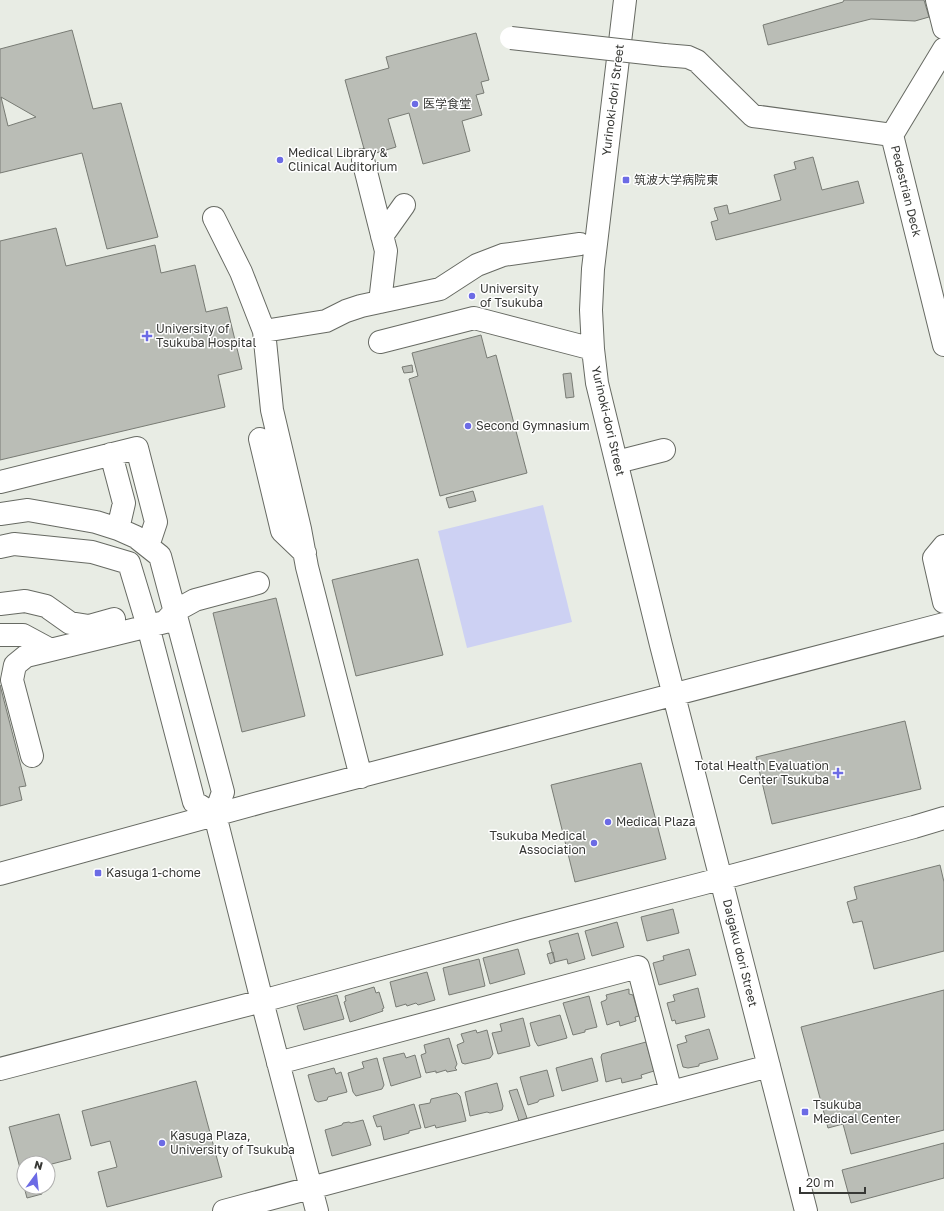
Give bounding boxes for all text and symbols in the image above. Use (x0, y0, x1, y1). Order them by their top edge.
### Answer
street label: Yurinoki-dori Street (598, 43, 627, 157)
place label: 医学食堂 (423, 96, 471, 111)
marker: 医学食堂 (410, 99, 420, 109)
street label: Pedestrian Deck (888, 143, 925, 238)
place label: Medical Library & Clinical Auditorium (288, 145, 397, 174)
marker: Medical Library & Clinical Auditorium (275, 155, 285, 165)
place label: 筑波大学病院東 (634, 172, 718, 187)
marker: 筑波大学病院東 (621, 175, 631, 185)
place label: University of Tsukuba (480, 281, 543, 310)
marker: University of Tsukuba (467, 291, 477, 301)
place label: University of Tsukuba Hospital (156, 321, 256, 350)
marker: University of Tsukuba Hospital (141, 330, 153, 342)
street label: Yurinoki-dori Street (589, 365, 628, 477)
place label: Second Gymnasium (476, 418, 590, 433)
marker: Second Gymnasium (463, 421, 473, 431)
place label: Total Health Evaluation Center Tsukuba (695, 758, 829, 787)
marker: Total Health Evaluation Center Tsukuba (832, 767, 844, 779)
place label: Medical Plaza (616, 814, 695, 829)
marker: Medical Plaza (603, 817, 613, 827)
place label: Tsukuba Medical Association (489, 828, 586, 857)
marker: Tsukuba Medical Association (589, 838, 599, 848)
place label: Kasuga 1-chome (106, 865, 201, 880)
marker: Kasuga 1-chome (93, 868, 103, 878)
street label: Daigaku dori Street (720, 897, 761, 1009)
place label: Tsukuba Medical Center (813, 1097, 900, 1126)
marker: Tsukuba Medical Center (800, 1107, 810, 1117)
place label: Kasuga Plaza, University of Tsukuba (170, 1128, 295, 1157)
marker: Kasuga Plaza, University of Tsukuba (157, 1138, 167, 1148)
north arrow (16, 1155, 56, 1195)
text: N (33, 1157, 44, 1172)
scale bar (800, 1169, 865, 1195)
text: 20 m (806, 1175, 834, 1190)

